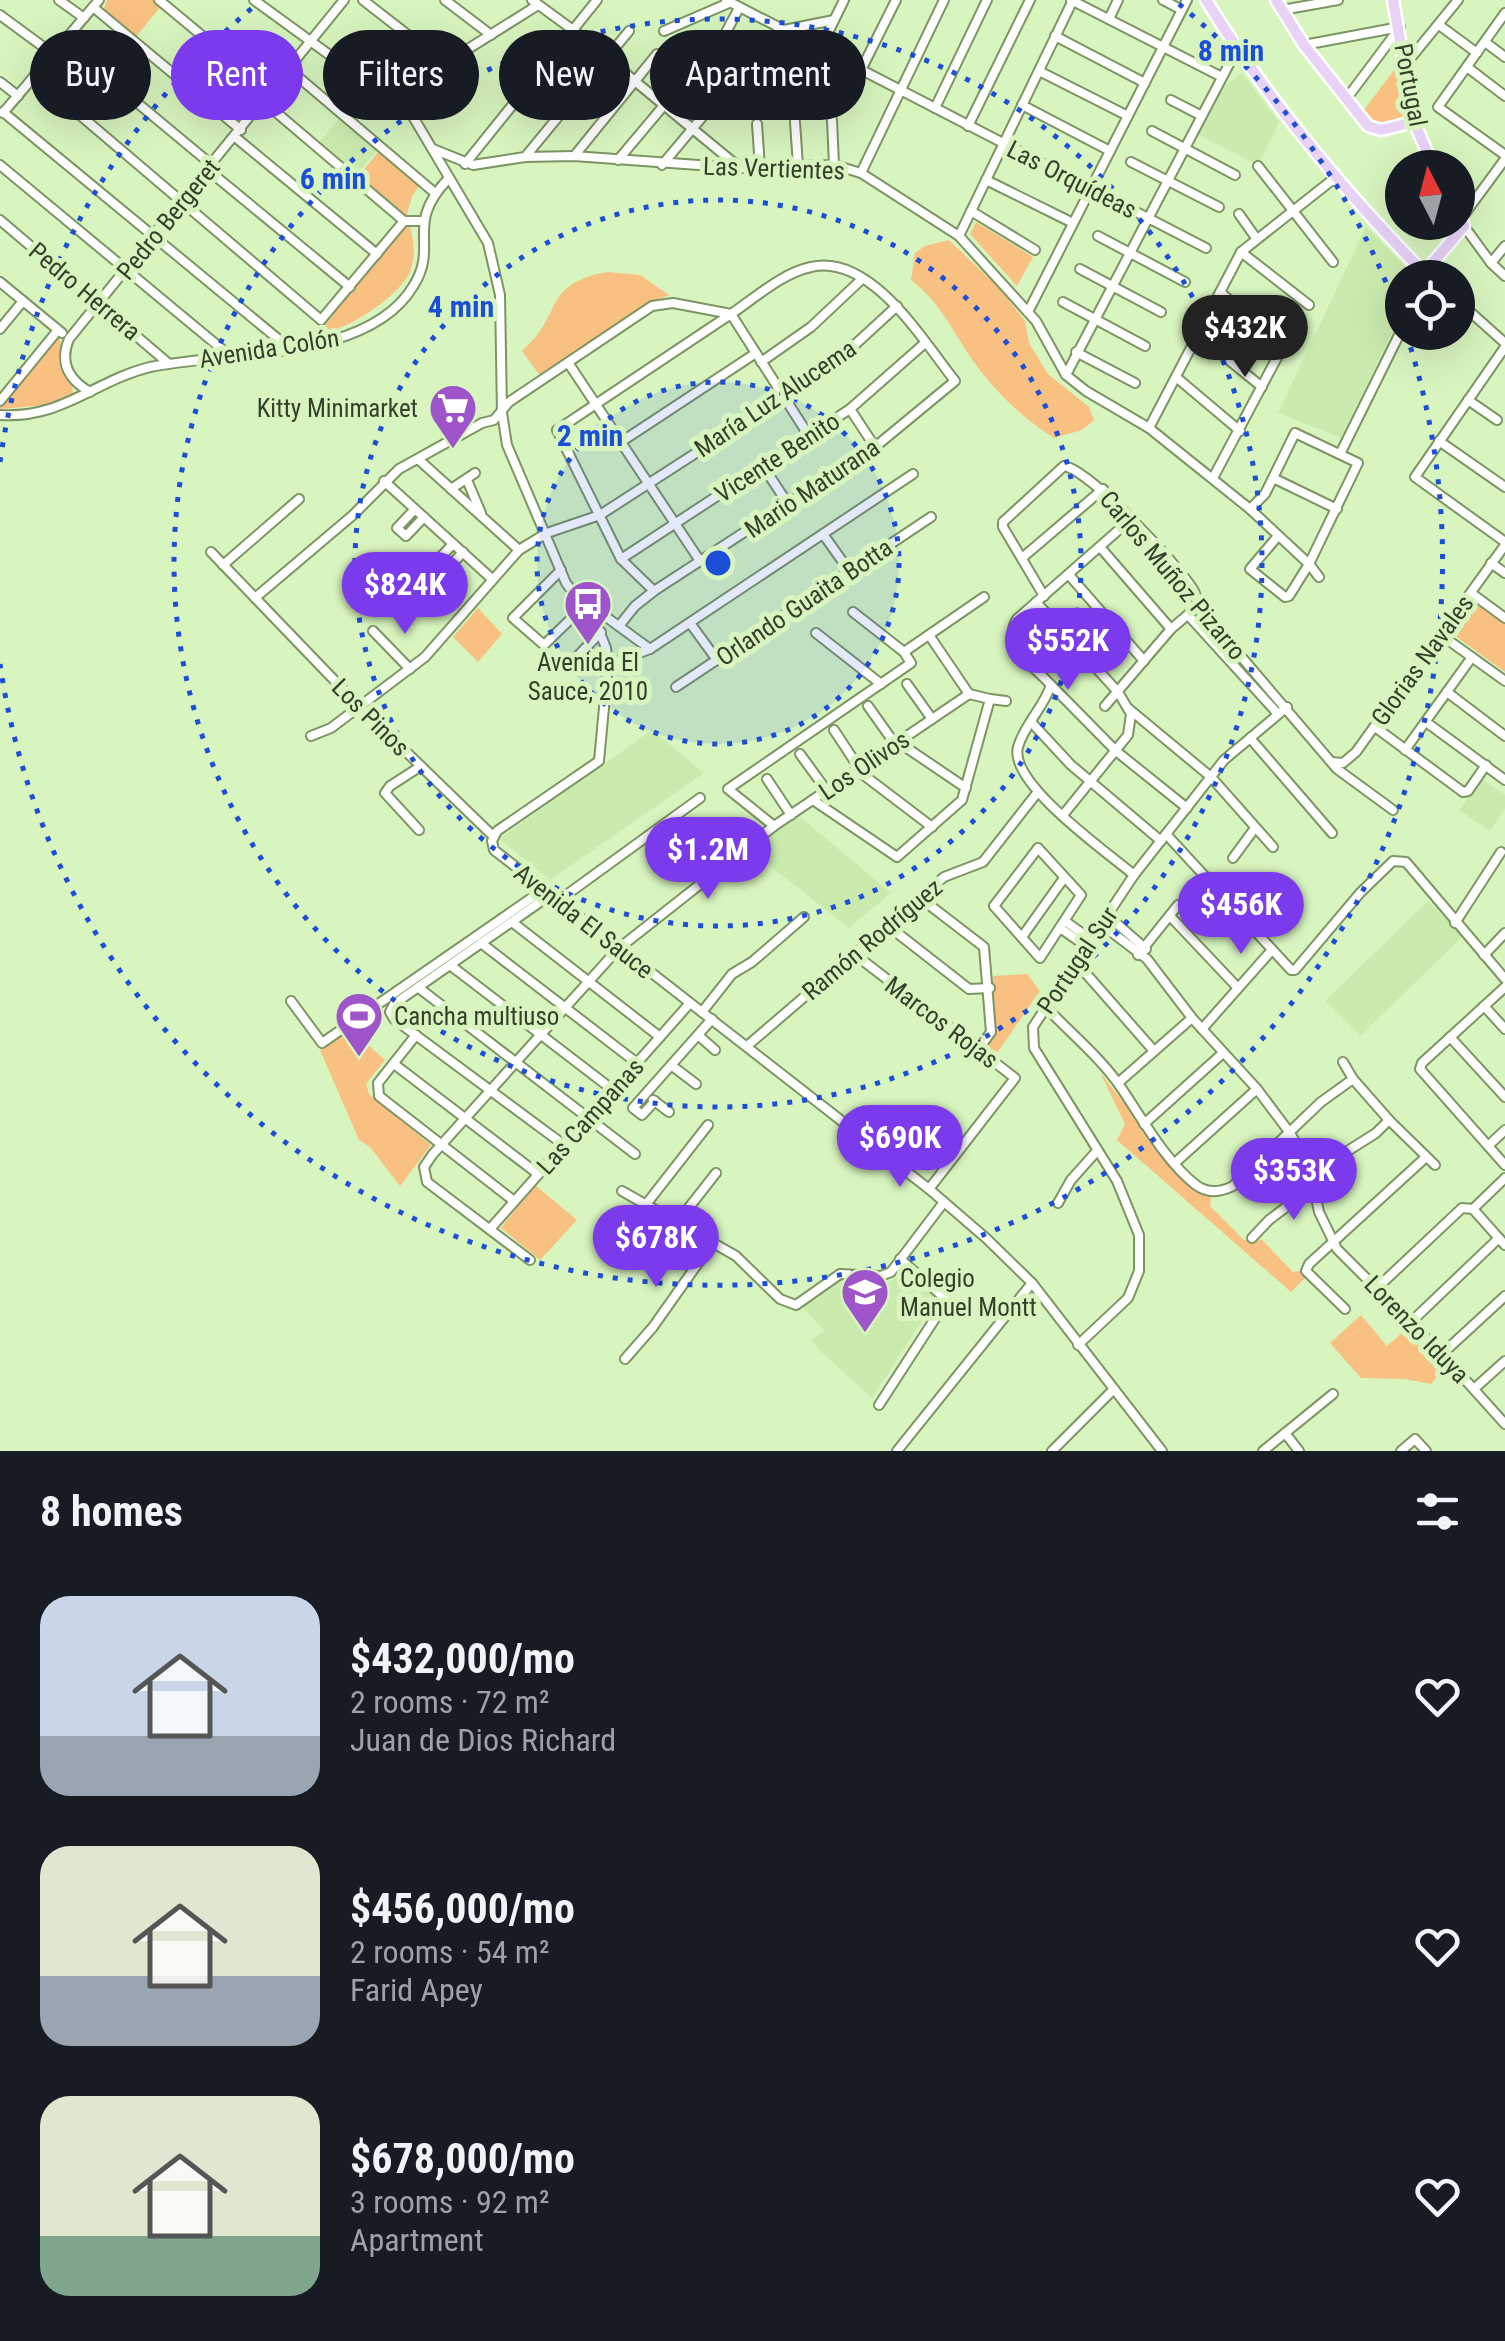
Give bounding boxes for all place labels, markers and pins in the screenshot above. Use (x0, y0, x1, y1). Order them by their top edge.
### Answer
pin: $432K (1175, 295, 1315, 380)
supermarket icon: Kitty Minimarket (427, 382, 479, 450)
place label: Kitty Minimarket (257, 394, 418, 423)
centre of rings (700, 545, 736, 581)
pin: $824K (335, 552, 475, 637)
bus stop icon: Avenida El Sauce, 2010 (562, 578, 614, 646)
pin: $552K (998, 608, 1138, 693)
place label: Avenida El Sauce, 2010 (528, 648, 648, 706)
pin: $1.2M (638, 817, 778, 902)
pin: $456K (1171, 872, 1311, 957)
sports icon: Cancha multiuso (333, 990, 385, 1058)
place label: Cancha multiuso (394, 1002, 559, 1031)
pin: $690K (830, 1105, 970, 1190)
pin: $353K (1224, 1138, 1364, 1223)
pin: $678K (586, 1205, 726, 1290)
place label: Colegio Manuel Montt (900, 1264, 1037, 1322)
school or university icon: Colegio Manuel Montt (839, 1266, 891, 1334)

